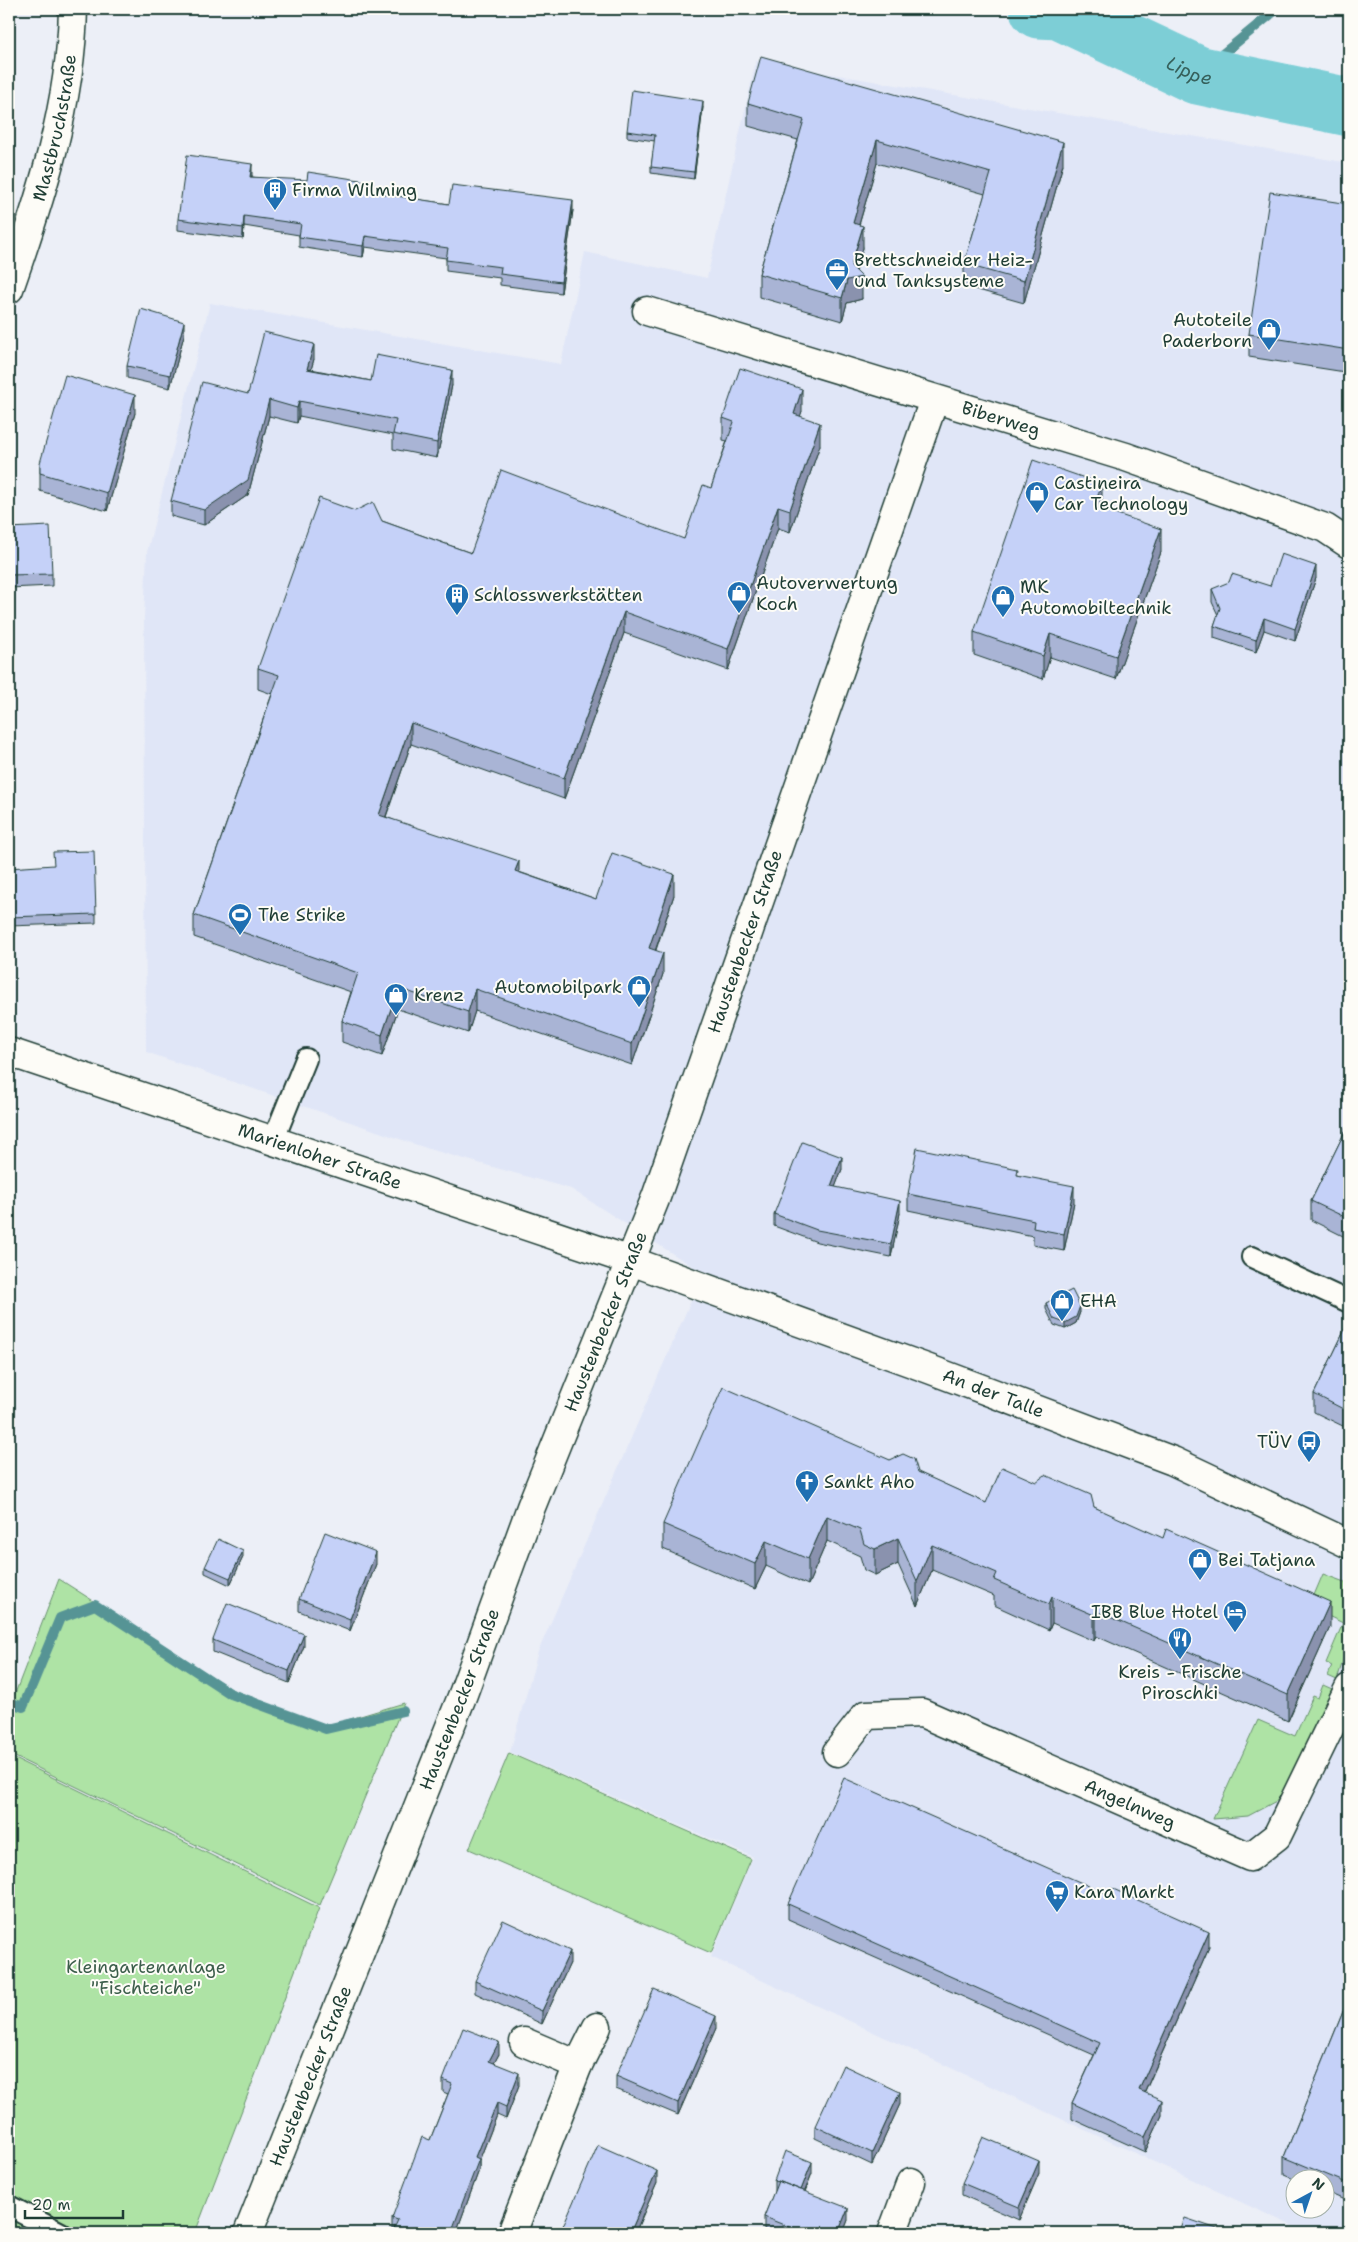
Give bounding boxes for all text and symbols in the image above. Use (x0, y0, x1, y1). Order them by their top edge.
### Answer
water label: Lippe (1162, 50, 1214, 91)
street label: Mastbruchstraße (27, 53, 82, 204)
building icon: Firma Wilming (262, 177, 288, 211)
place label: Firma Wilming (292, 178, 417, 202)
place label: Brettschneider Heiz- und Tanksysteme (854, 248, 1033, 293)
office icon: Brettschneider Heiz- und Tanksysteme (824, 257, 850, 291)
place label: Autoteile Paderborn (1162, 308, 1252, 353)
shop icon: Autoteile Paderborn (1256, 317, 1282, 351)
street label: Biberweg (959, 396, 1043, 442)
place label: Castineira Car Technology (1054, 471, 1188, 516)
shop icon: Castineira Car Technology (1024, 480, 1050, 514)
place label: Autoverwertung Koch (756, 571, 898, 616)
place label: MK Automobiltechnik (1020, 575, 1171, 620)
shop icon: Autoverwertung Koch (726, 580, 752, 614)
building icon: Schlosswerkstätten (444, 582, 470, 616)
place label: Schlosswerkstätten (474, 583, 643, 607)
shop icon: MK Automobiltechnik (990, 584, 1016, 618)
street label: Haustenbecker Straße (702, 847, 788, 1037)
sports icon: The Strike (227, 902, 253, 936)
place label: The Strike (258, 903, 346, 927)
shop icon: Automobilpark (626, 974, 652, 1008)
place label: Automobilpark (494, 975, 622, 999)
shop icon: Krenz (383, 982, 409, 1016)
place label: Krenz (414, 983, 464, 1007)
street label: Marienloher Straße (235, 1118, 405, 1195)
street label: Haustenbecker Straße (559, 1228, 653, 1416)
shop icon: EHA (1049, 1288, 1075, 1322)
place label: EHA (1080, 1289, 1117, 1313)
street label: An der Talle (939, 1363, 1048, 1423)
bus stop icon: TÜV (1296, 1429, 1322, 1463)
place label: TÜV (1257, 1430, 1292, 1454)
church icon: Sankt Aho (794, 1469, 820, 1503)
place label: Sankt Aho (824, 1470, 915, 1494)
shop icon: Bei Tatjana (1187, 1547, 1213, 1581)
place label: Bei Tatjana (1218, 1548, 1315, 1572)
hotel icon: IBB Blue Hotel (1222, 1599, 1248, 1633)
place label: IBB Blue Hotel (1091, 1600, 1219, 1624)
street label: Haustenbecker Straße (414, 1605, 505, 1794)
restaurant icon: Kreis - Frische Piroschki (1167, 1626, 1193, 1660)
place label: Kreis - Frische Piroschki (1118, 1660, 1242, 1705)
street label: Angelnweg (1080, 1774, 1179, 1835)
supermarket icon: Kara Markt (1044, 1879, 1070, 1913)
place label: Kara Markt (1074, 1880, 1175, 1904)
park label: Kleingartenanlage "Fischteiche" (66, 1955, 226, 2000)
street label: Haustenbecker Straße (264, 1982, 357, 2170)
north arrow (1286, 2170, 1336, 2220)
text: N (1308, 2174, 1328, 2195)
scale bar (25, 2187, 122, 2219)
text: 20 m (32, 2195, 71, 2215)

